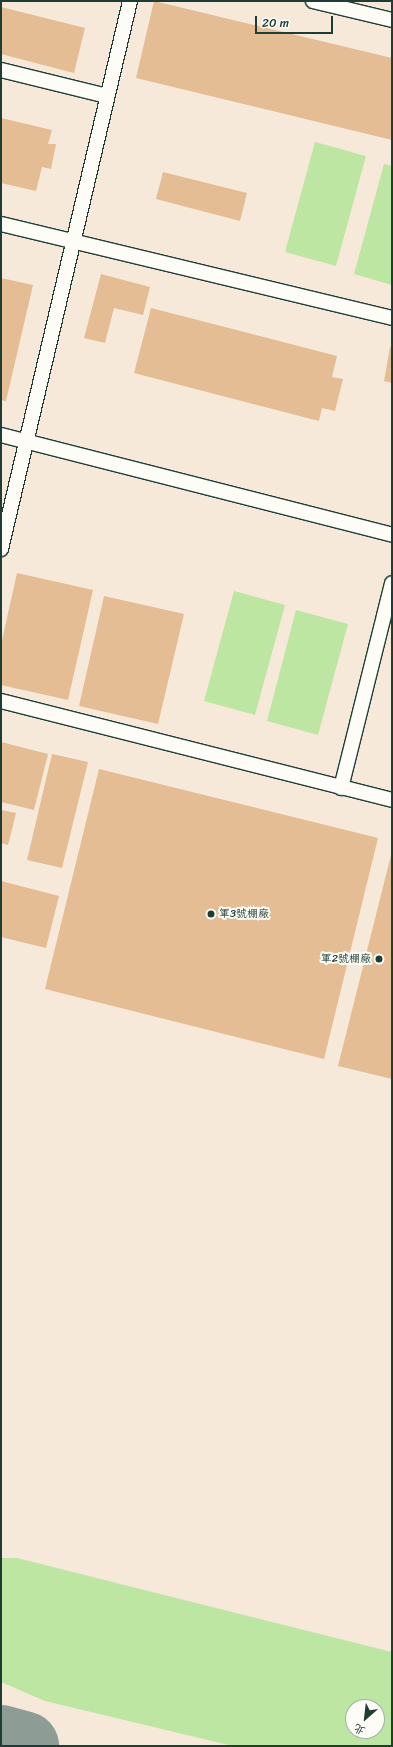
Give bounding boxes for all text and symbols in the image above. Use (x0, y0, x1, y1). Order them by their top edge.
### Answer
scale bar (257, 8, 335, 34)
text: 20 m (262, 12, 289, 34)
place label: 軍3號棚廠 (219, 907, 269, 921)
marker: 軍3號棚廠 (206, 909, 216, 919)
place label: 軍2號棚廠 (321, 952, 371, 966)
marker: 軍2號棚廠 (374, 954, 384, 964)
north arrow (345, 1699, 385, 1739)
text: 北 (350, 1718, 369, 1740)

